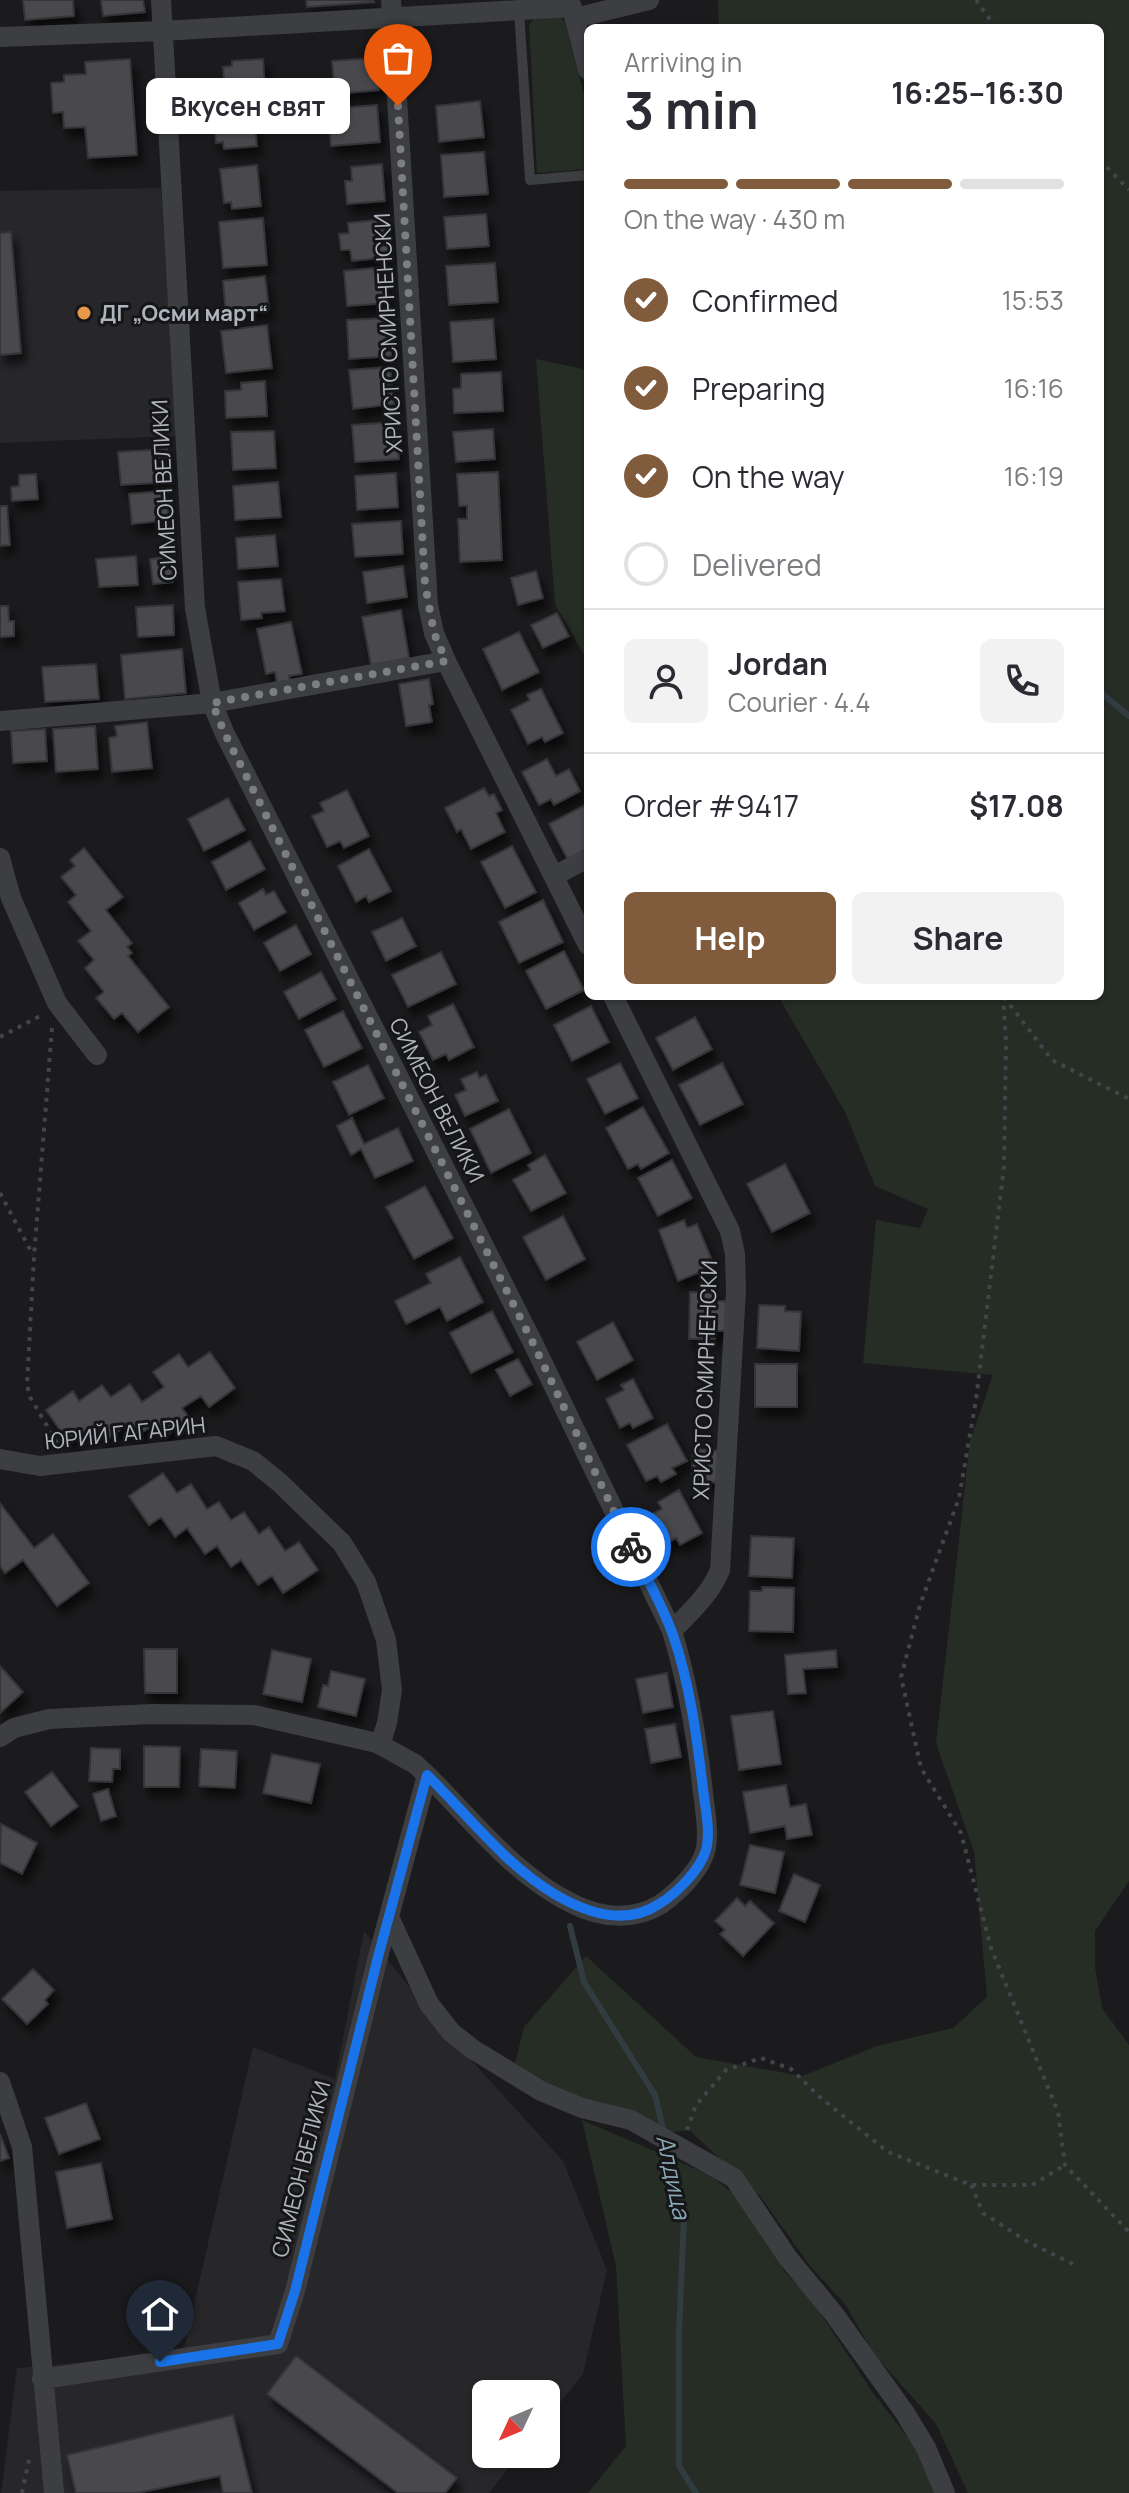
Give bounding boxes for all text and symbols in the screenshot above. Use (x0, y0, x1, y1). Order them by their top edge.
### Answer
pin (364, 24, 432, 106)
icon: bag (376, 36, 420, 80)
text: Arriving in (624, 44, 742, 80)
text: 16:25–16:30 (891, 72, 1064, 113)
text: 3 min (624, 74, 759, 145)
callout: Вкусен свят (146, 78, 350, 134)
text: Вкусен свят (171, 88, 325, 124)
text: On the way · 430 m (624, 201, 845, 237)
street label: ХРИСТО СМИРНЕНСКИ (367, 212, 409, 454)
icon: check (624, 278, 668, 322)
text: Confirmed (692, 280, 839, 321)
text: 15:53 (1002, 282, 1064, 318)
place label: ДГ „Осми март“ (100, 298, 268, 328)
marker: ДГ „Осми март“ (75, 304, 93, 322)
icon: check (624, 366, 668, 410)
text: Preparing (692, 368, 826, 409)
text: 16:16 (1004, 370, 1064, 406)
street label: СИМЕОН ВЕЛИКИ (144, 399, 184, 581)
icon: check (624, 454, 668, 498)
text: On the way (692, 456, 845, 497)
text: 16:19 (1004, 458, 1064, 494)
text: Delivered (692, 544, 822, 585)
button: person (624, 639, 708, 723)
button: phone (980, 639, 1064, 723)
text: Jordan (728, 643, 828, 684)
text: Courier · 4.4 (728, 684, 870, 720)
text: Order #9417 (624, 785, 799, 826)
text: $17.08 (969, 785, 1064, 826)
button: Help (624, 892, 836, 984)
button: Share (852, 892, 1064, 984)
street label: СИМЕОН ВЕЛИКИ (383, 1012, 491, 1188)
street label: ХРИСТО СМИРНЕНСКИ (686, 1260, 724, 1500)
street label: ЮРИЙ ГАГАРИН (43, 1410, 207, 1456)
courier (591, 1507, 671, 1587)
icon: bike (609, 1525, 653, 1569)
street label: СИМЕОН ВЕЛИКИ (265, 2077, 337, 2261)
water label: Алдица (649, 2132, 700, 2223)
pin (126, 2280, 194, 2362)
icon: home (138, 2292, 182, 2336)
north arrow (472, 2380, 560, 2468)
map controls (472, 2380, 560, 2468)

